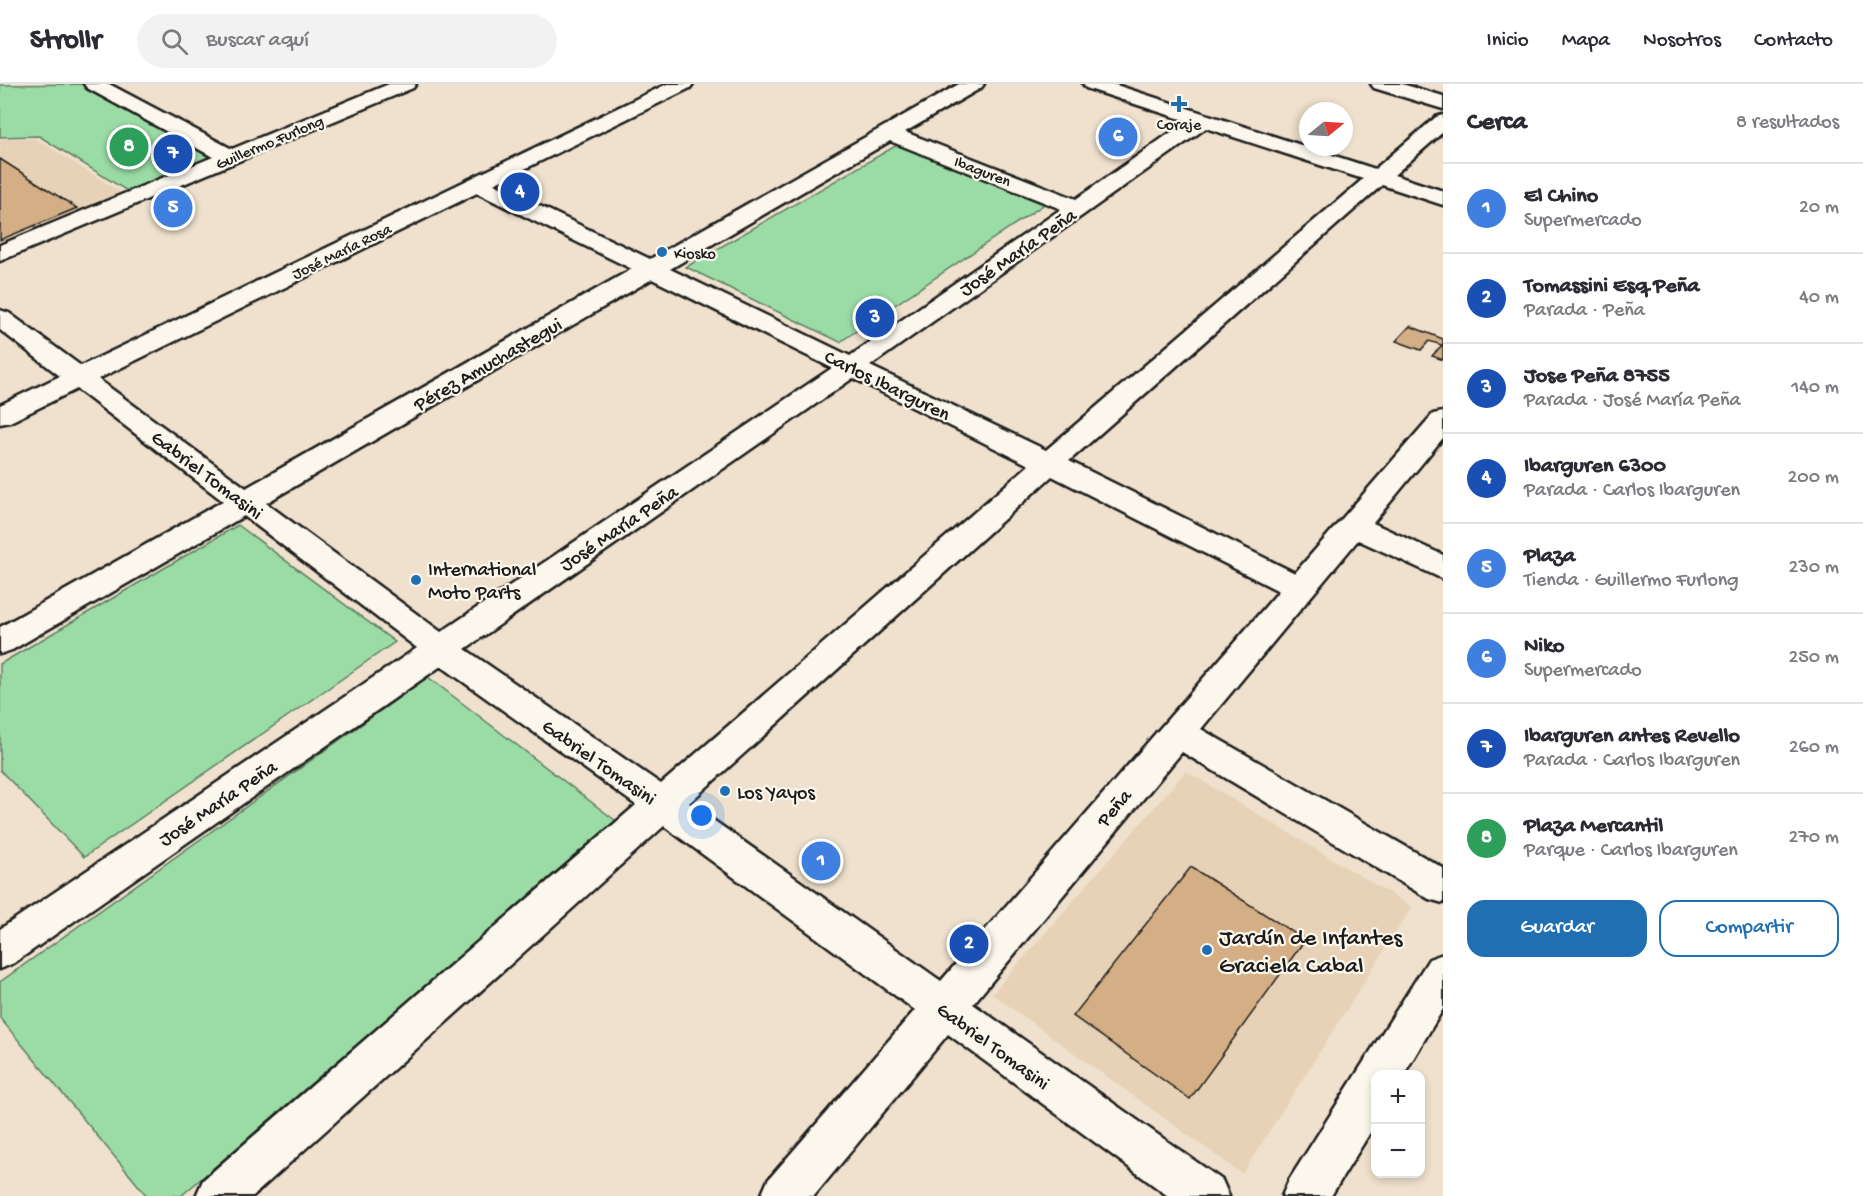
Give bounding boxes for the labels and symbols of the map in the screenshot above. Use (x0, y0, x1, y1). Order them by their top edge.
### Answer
marker: Coraje (1172, 97, 1186, 111)
north arrow (1299, 102, 1353, 156)
street label: Guillermo Furlong (214, 113, 327, 176)
pin: 6 (1098, 115, 1138, 160)
place label: Coraje (1157, 117, 1202, 136)
pin: 8 (110, 124, 148, 170)
pin: 7 (154, 132, 192, 176)
street label: Ibaguren (951, 154, 1013, 193)
pin: 4 (500, 170, 540, 214)
pin: 5 (154, 186, 192, 230)
street label: José María Peña (956, 204, 1083, 303)
street label: José María Rosa (290, 220, 396, 285)
marker: Kiosko (655, 245, 669, 259)
place label: Kiosko (674, 246, 716, 265)
pin: 3 (856, 296, 894, 340)
street label: Pérez Amuchastegui (410, 314, 567, 418)
street label: Carlos Ibarguren (820, 347, 954, 428)
street label: Gabriel Tomasini (145, 427, 266, 526)
street label: José María Peña (556, 481, 684, 578)
place label: International Moto Parts (428, 560, 536, 606)
marker: International Moto Parts (409, 573, 423, 587)
street label: Gabriel Tomasini (536, 716, 660, 812)
street label: José María Peña (155, 756, 283, 853)
place label: Los Yayos (737, 783, 815, 806)
marker: Los Yayos (718, 784, 732, 798)
street label: Peña (1093, 785, 1139, 833)
your location (687, 801, 716, 830)
pin: 1 (802, 838, 840, 884)
pin: 2 (950, 922, 988, 966)
place label: Jardín de Infantes Graciela Cabal (1219, 925, 1403, 982)
marker: Jardín de Infantes Graciela Cabal (1200, 943, 1214, 957)
street label: Gabriel Tomasini (931, 999, 1053, 1097)

